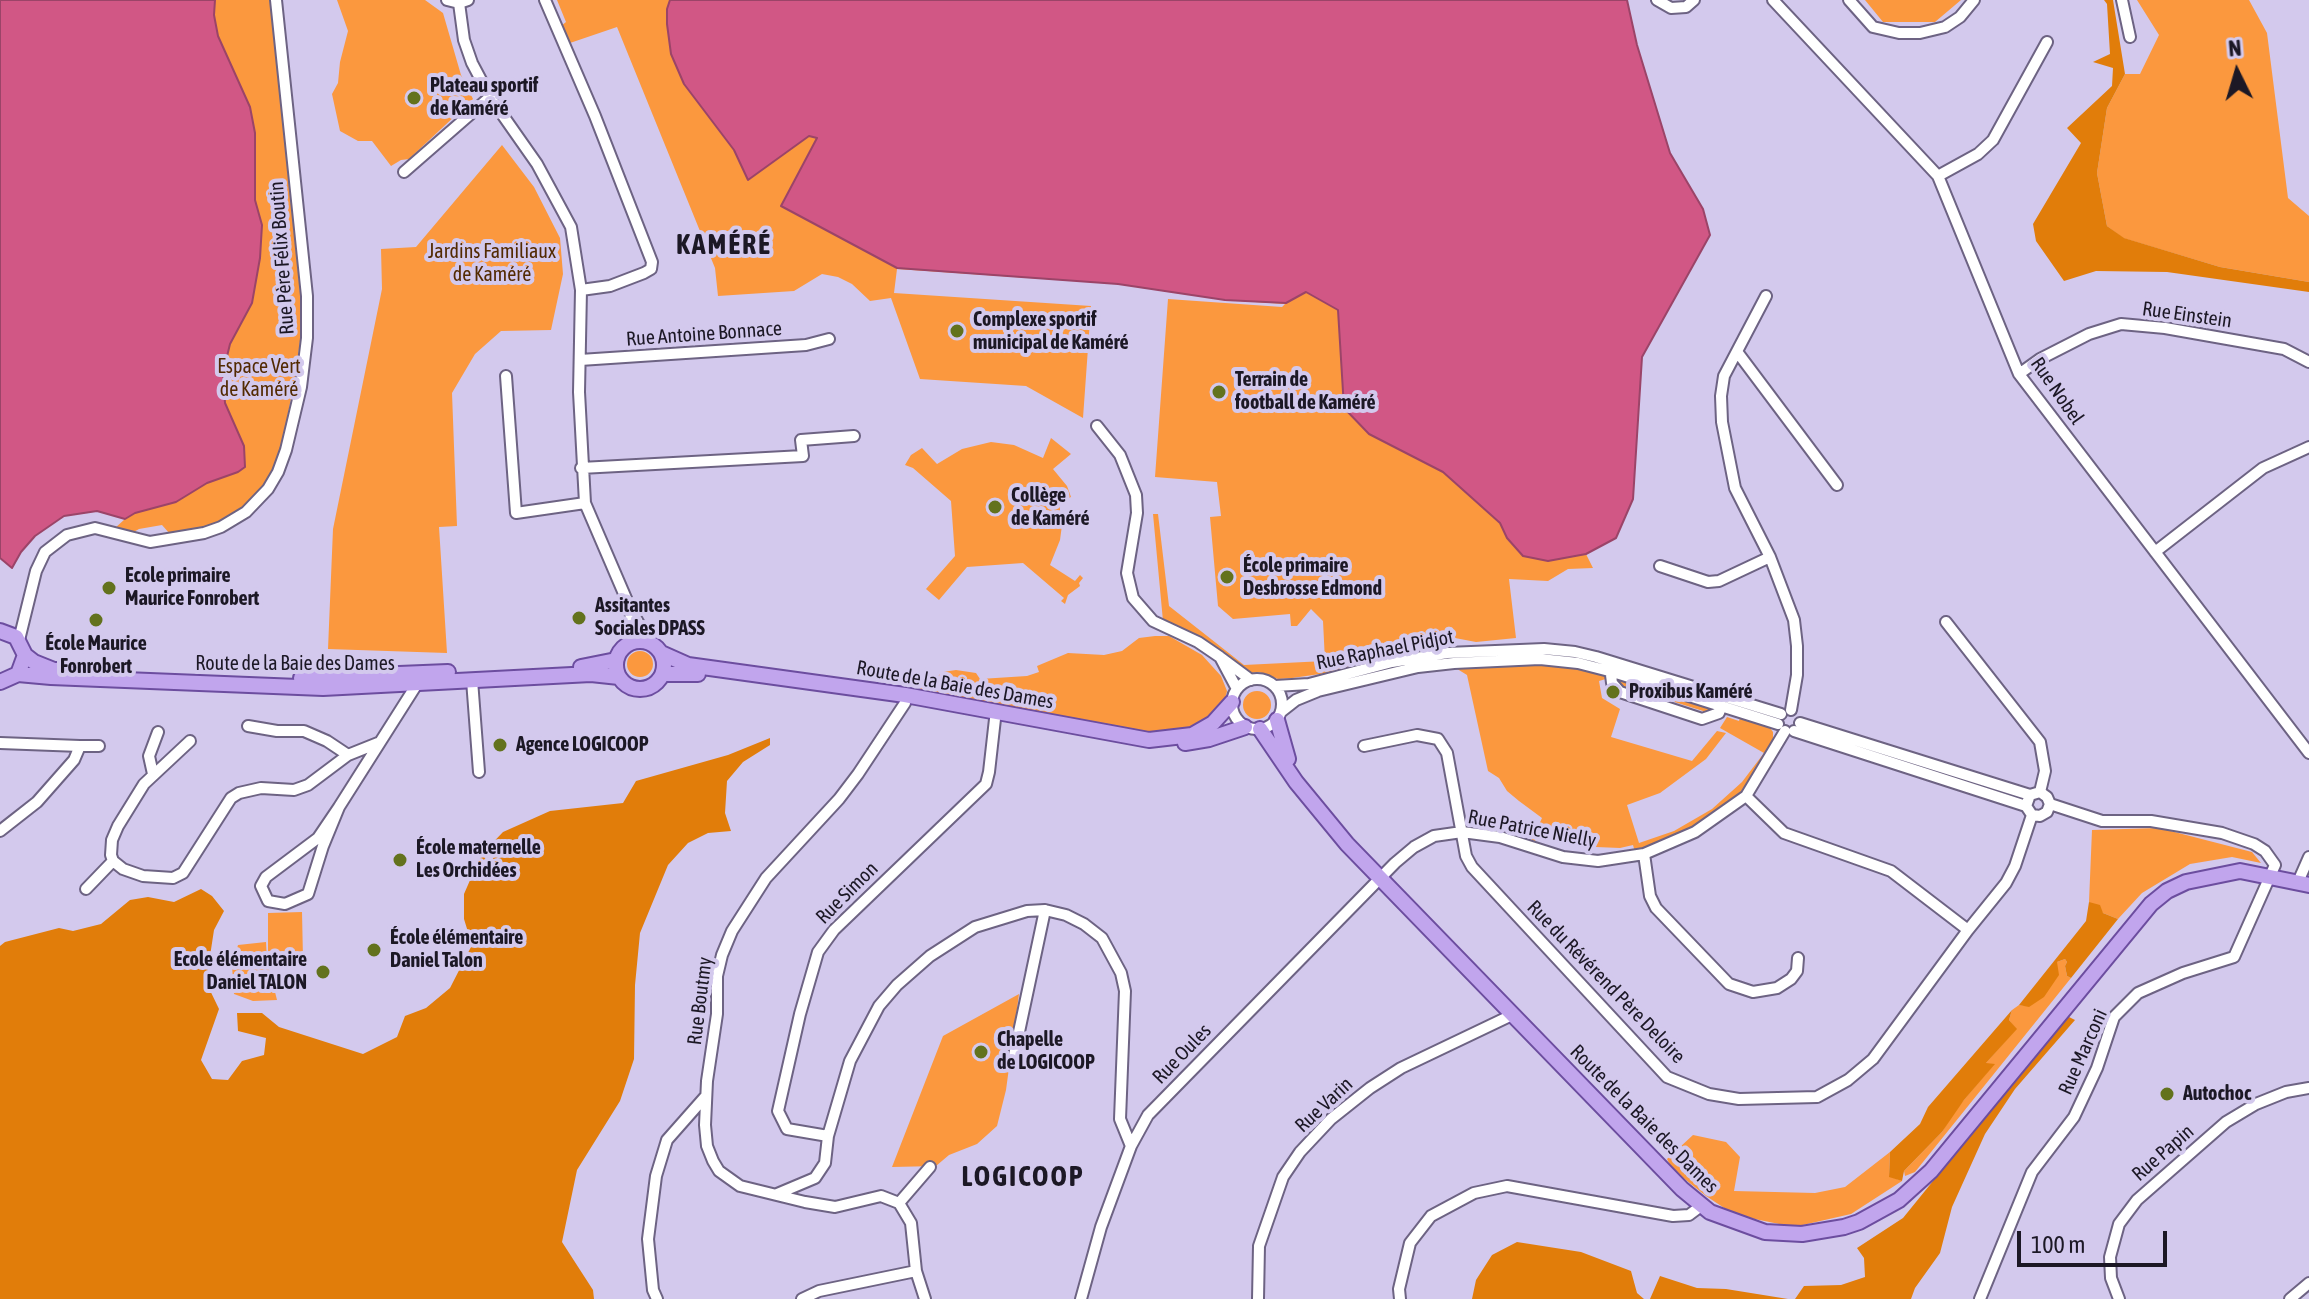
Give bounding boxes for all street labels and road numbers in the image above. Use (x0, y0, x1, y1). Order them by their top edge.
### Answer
street label: Rue Père Félix Boutin (265, 180, 299, 336)
street label: Rue Einstein (2141, 297, 2233, 333)
street label: Rue Antoine Bonnace (625, 317, 783, 351)
street label: Rue Nobel (2025, 353, 2089, 429)
street label: Rue Raphael Pidjot (1314, 625, 1456, 675)
street label: Route de la Baie des Dames (195, 652, 395, 676)
street label: Route de la Baie des Dames (855, 656, 1055, 714)
street label: Rue Patrice Nielly (1466, 805, 1598, 853)
street label: Rue Simon (811, 857, 883, 929)
street label: Rue du Révérend Père Deloire (1522, 896, 1690, 1068)
street label: Rue Boutmy (683, 956, 717, 1046)
street label: Rue Marconi (2053, 1005, 2113, 1099)
street label: Rue Oules (1148, 1019, 1216, 1089)
street label: Route de la Baie des Dames (1565, 1040, 1723, 1198)
street label: Rue Varin (1290, 1072, 1358, 1138)
street label: Rue Papin (2127, 1120, 2199, 1186)

